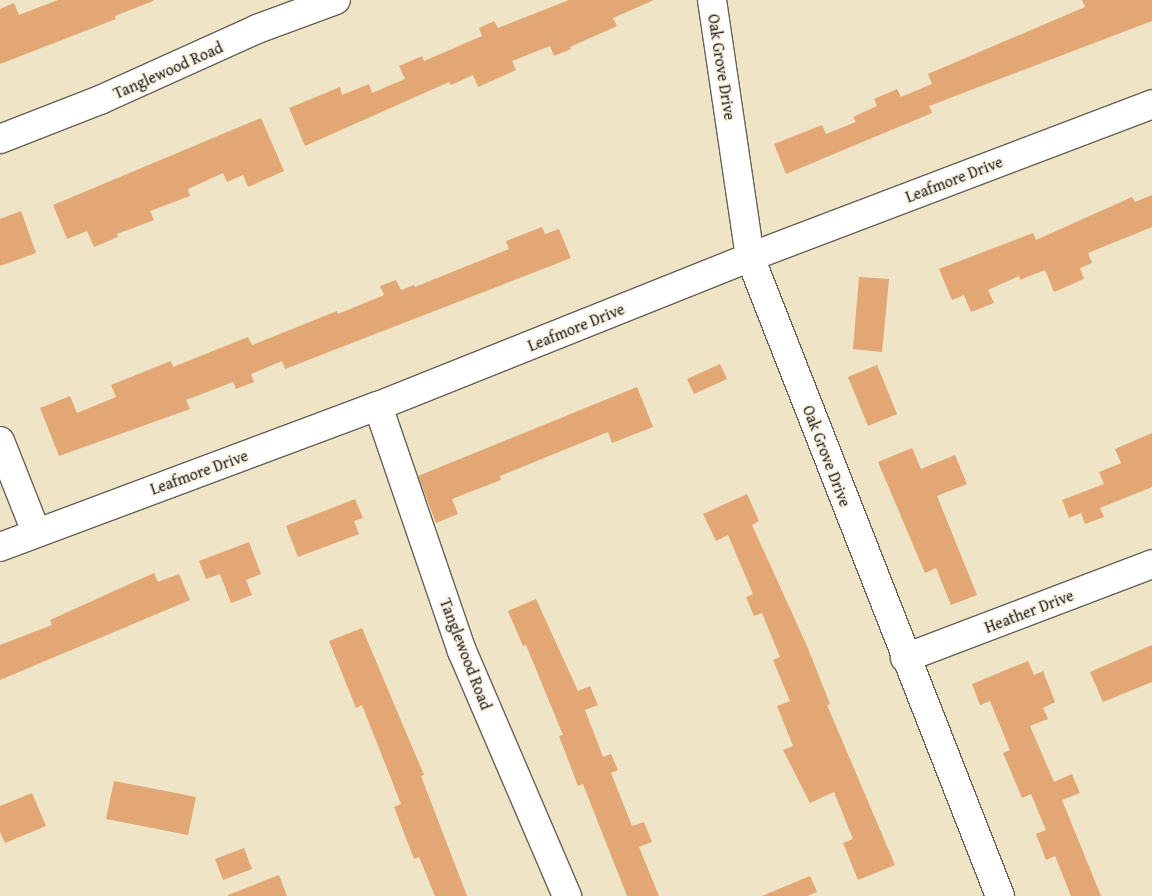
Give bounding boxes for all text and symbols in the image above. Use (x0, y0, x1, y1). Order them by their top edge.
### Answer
street label: Oak Grove Drive (704, 13, 740, 121)
street label: Tanglewood Road (110, 37, 226, 103)
street label: Leafmore Drive (903, 152, 1005, 206)
street label: Leafmore Drive (525, 299, 627, 355)
street label: Oak Grove Drive (799, 403, 855, 509)
street label: Leafmore Drive (148, 445, 250, 499)
street label: Heather Drive (982, 585, 1076, 637)
street label: Tanglewood Road (436, 596, 496, 712)

